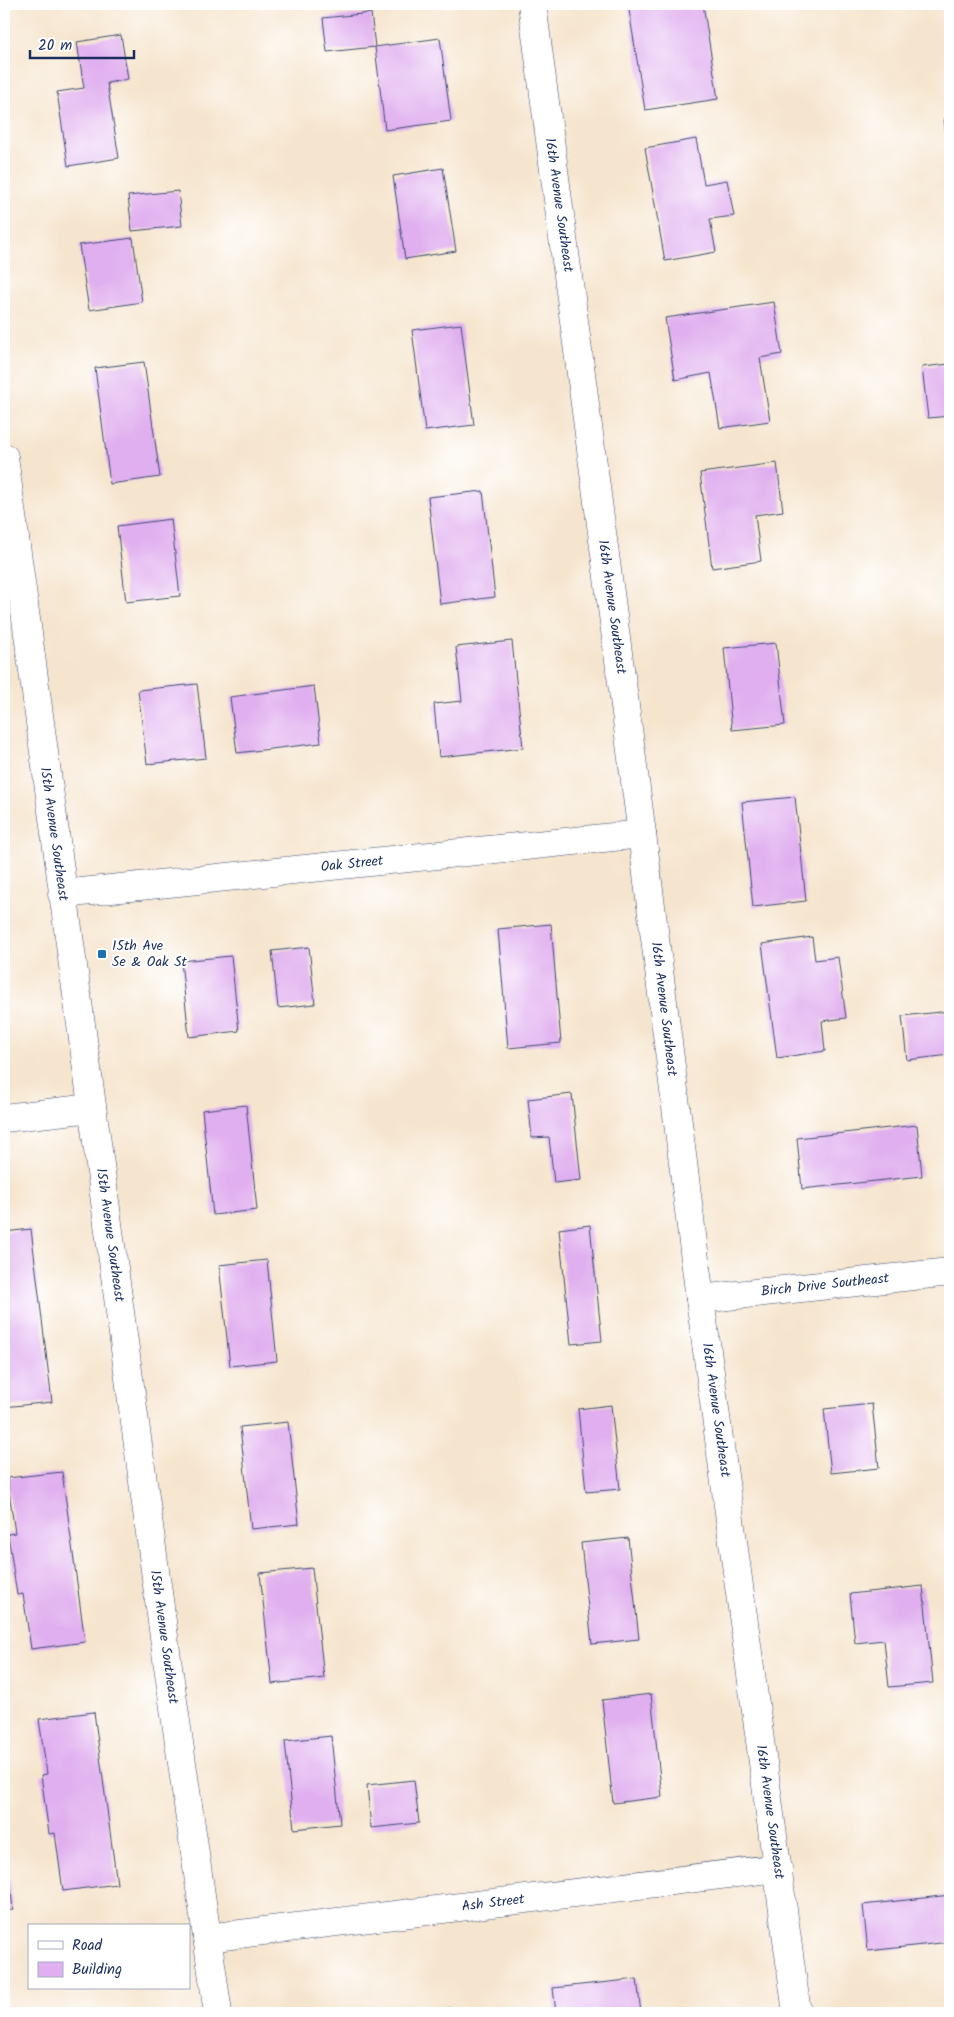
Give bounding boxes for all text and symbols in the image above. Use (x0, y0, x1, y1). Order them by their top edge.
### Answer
scale bar (30, 28, 134, 60)
text: 20 m (38, 34, 72, 58)
street label: 16th Avenue Southeast (539, 137, 579, 274)
street label: 16th Avenue Southeast (592, 539, 632, 676)
street label: 15th Avenue Southeast (34, 766, 74, 903)
street label: Oak Street (320, 850, 385, 878)
place label: 15th Ave Se & Oak St (112, 935, 188, 973)
street label: 16th Avenue Southeast (645, 941, 683, 1078)
marker: 15th Ave Se & Oak St (96, 948, 108, 960)
street label: 15th Avenue Southeast (90, 1167, 130, 1304)
street label: Birch Drive Southeast (760, 1267, 891, 1303)
street label: 16th Avenue Southeast (696, 1342, 736, 1479)
street label: 15th Avenue Southeast (144, 1569, 184, 1706)
street label: 16th Avenue Southeast (750, 1744, 790, 1881)
street label: Ash Street (460, 1888, 526, 1918)
legend (28, 1924, 190, 1990)
text: Road (72, 1934, 103, 1958)
text: Building (72, 1958, 122, 1982)

